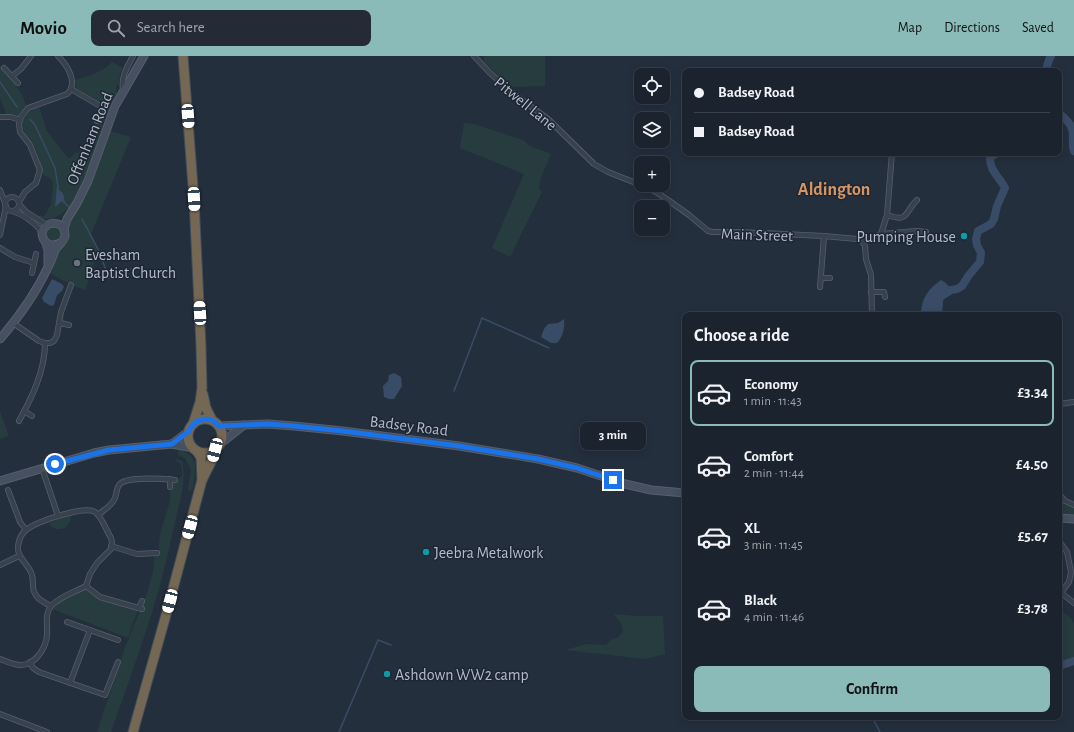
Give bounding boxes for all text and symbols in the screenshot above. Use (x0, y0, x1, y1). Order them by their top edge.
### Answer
search box (91, 10, 371, 46)
icon: search (105, 17, 127, 39)
text: Movio (20, 19, 67, 38)
text: Search here (137, 20, 205, 35)
text: Map (898, 21, 922, 35)
text: Directions (944, 21, 1000, 35)
text: Saved (1022, 21, 1054, 35)
map controls (634, 68, 670, 236)
button: locate (634, 68, 670, 104)
street label: Pitwell Lane (491, 74, 560, 134)
text: Badsey Road (718, 85, 794, 100)
street label: Offenham Road (64, 90, 116, 187)
car (181, 104, 195, 128)
button: layers (634, 112, 670, 148)
text: Badsey Road (718, 124, 794, 139)
button: + (634, 156, 670, 192)
district label: Aldington (798, 181, 870, 199)
car (187, 187, 201, 211)
button: − (634, 200, 670, 236)
street label: Main Street (721, 226, 793, 244)
place label: Pumping House (856, 229, 956, 245)
marker: Pumping House (959, 231, 969, 241)
place label: Evesham Baptist Church (85, 247, 176, 281)
marker: Evesham Baptist Church (72, 258, 82, 268)
car (193, 301, 207, 325)
text: Choose a ride (694, 327, 789, 345)
icon: car (696, 375, 732, 411)
text: Economy (744, 377, 798, 392)
text: £3.34 (1017, 385, 1048, 400)
text: 1 min · 11:43 (744, 395, 802, 408)
street label: Badsey Road (369, 413, 449, 440)
callout: 3 min (580, 422, 646, 450)
text: 3 min (599, 429, 627, 442)
car (206, 437, 224, 463)
icon: car (696, 447, 732, 483)
text: Comfort (744, 449, 793, 464)
route start (46, 455, 64, 473)
text: £4.50 (1016, 457, 1048, 472)
text: 2 min · 11:44 (744, 467, 804, 480)
route end (604, 471, 622, 489)
car (181, 514, 199, 540)
icon: car (696, 519, 732, 555)
text: XL (744, 521, 760, 536)
text: £5.67 (1018, 529, 1048, 544)
text: 3 min · 11:45 (744, 539, 803, 552)
place label: Jeebra Metalwork (434, 545, 544, 561)
marker: Jeebra Metalwork (421, 547, 431, 557)
car (161, 588, 179, 614)
icon: car (696, 591, 732, 627)
text: Black (744, 593, 777, 608)
text: £3.78 (1018, 601, 1048, 616)
text: 4 min · 11:46 (744, 611, 804, 624)
button: Confirm (694, 666, 1050, 712)
place label: Ashdown WW2 camp (395, 667, 529, 683)
marker: Ashdown WW2 camp (382, 669, 392, 679)

